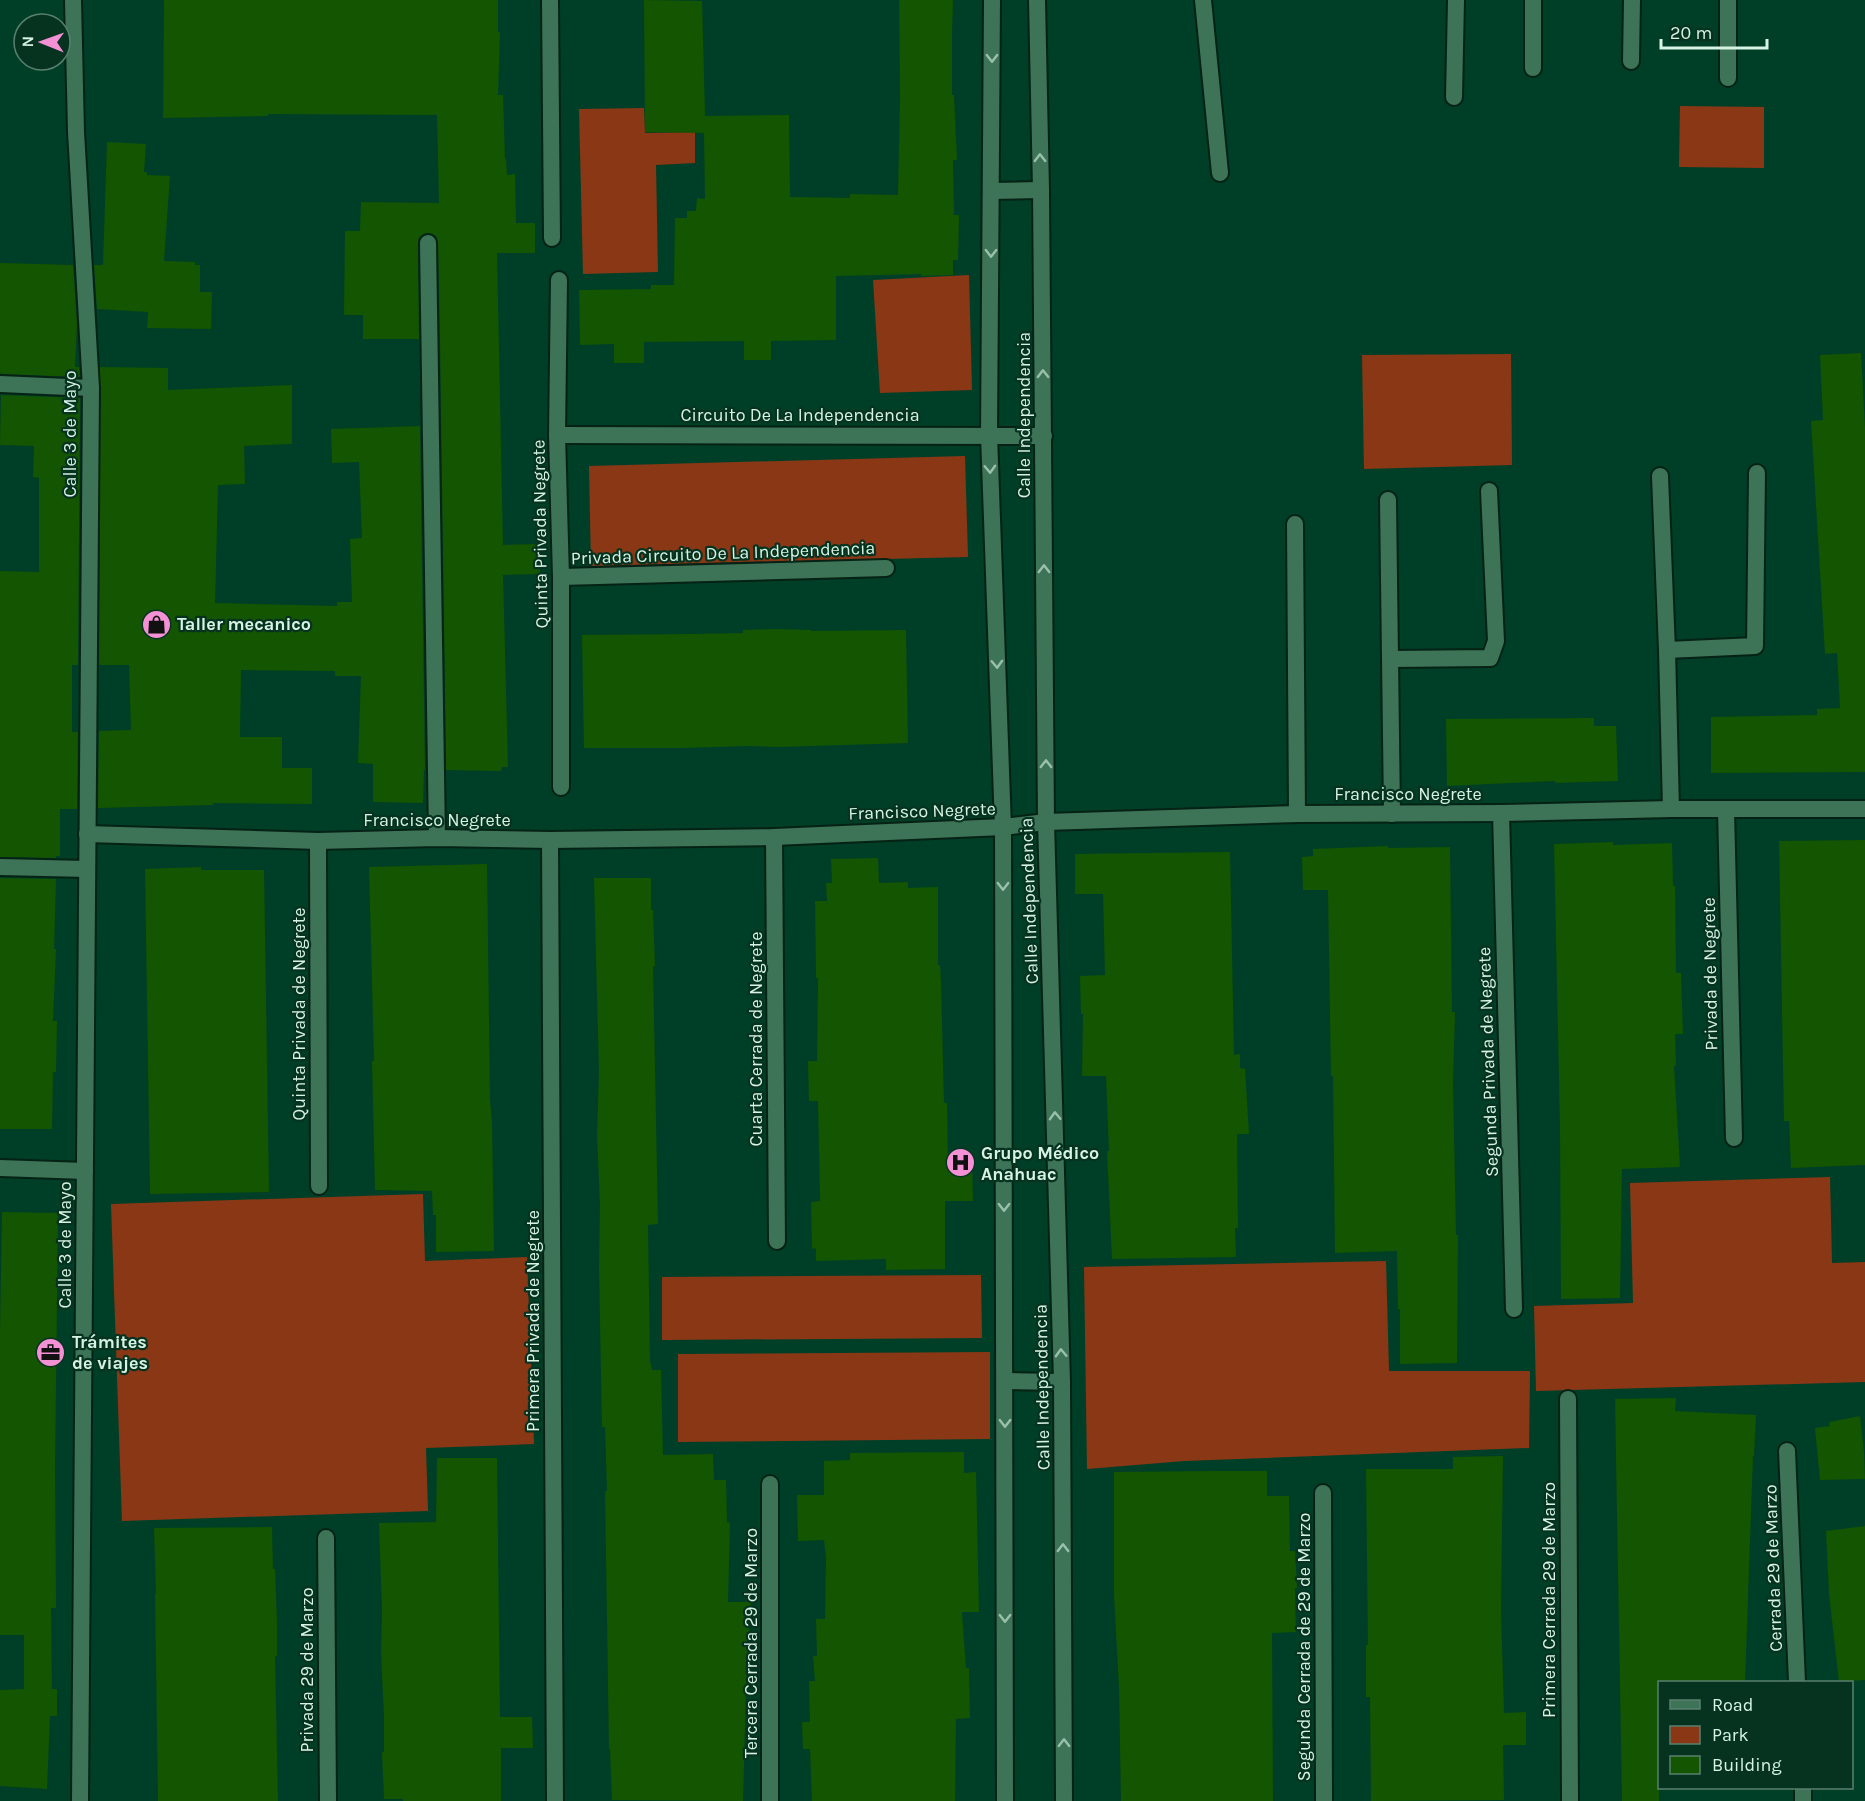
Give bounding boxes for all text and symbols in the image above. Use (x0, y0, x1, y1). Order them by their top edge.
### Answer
north arrow (12, 12, 72, 72)
scale bar (1661, 12, 1768, 50)
text: 20 m (1670, 22, 1712, 44)
text: N (18, 36, 37, 48)
one-way arrow (986, 54, 998, 63)
one-way arrow (1034, 153, 1047, 162)
one-way arrow (985, 249, 997, 258)
street label: Calle Independencia (1013, 332, 1035, 498)
one-way arrow (1037, 369, 1049, 378)
street label: Calle 3 de Mayo (59, 371, 81, 498)
street label: Circuito De La Independencia (680, 404, 920, 426)
street label: Quinta Privada Negrete (527, 439, 553, 629)
one-way arrow (984, 465, 997, 474)
street label: Privada Circuito De La Independencia (570, 537, 876, 569)
one-way arrow (1038, 564, 1051, 573)
shop icon: Taller mecanico (140, 608, 172, 640)
place label: Taller mecanico (177, 613, 311, 635)
one-way arrow (991, 660, 1003, 669)
one-way arrow (1040, 759, 1052, 768)
street label: Francisco Negrete (1334, 783, 1482, 805)
street label: Francisco Negrete (848, 797, 996, 825)
street label: Francisco Negrete (363, 809, 511, 831)
street label: Calle Independencia (1015, 818, 1043, 984)
one-way arrow (997, 881, 1009, 890)
street label: Privada de Negrete (1698, 897, 1722, 1051)
street label: Quinta Privada de Negrete (288, 907, 310, 1121)
street label: Cuarta Cerrada de Negrete (745, 931, 767, 1147)
street label: Segunda Privada de Negrete (1473, 947, 1503, 1177)
one-way arrow (1048, 1111, 1061, 1120)
place label: Grupo Médico Anahuac (981, 1142, 1099, 1185)
hospital icon: Grupo Médico Anahuac (944, 1147, 976, 1179)
street label: Calle 3 de Mayo (54, 1182, 76, 1309)
one-way arrow (998, 1202, 1010, 1211)
street label: Primera Privada de Negrete (522, 1210, 544, 1432)
street label: Calle Independencia (1030, 1304, 1054, 1470)
place label: Trámites de viajes (72, 1331, 148, 1374)
office icon: Trámites de viajes (35, 1336, 67, 1368)
one-way arrow (1055, 1348, 1067, 1357)
one-way arrow (999, 1418, 1011, 1427)
street label: Primera Cerrada 29 de Marzo (1538, 1482, 1560, 1718)
street label: Cerrada 29 de Marzo (1759, 1484, 1787, 1652)
street label: Segunda Cerrada de 29 de Marzo (1293, 1513, 1315, 1781)
street label: Tercera Cerrada 29 de Marzo (740, 1528, 762, 1758)
one-way arrow (1057, 1543, 1069, 1552)
street label: Privada 29 de Marzo (296, 1587, 318, 1753)
one-way arrow (999, 1613, 1011, 1622)
legend (1658, 1681, 1853, 1789)
text: Road (1712, 1694, 1753, 1716)
text: Park (1712, 1724, 1749, 1746)
one-way arrow (1058, 1738, 1070, 1747)
text: Building (1712, 1754, 1782, 1776)

